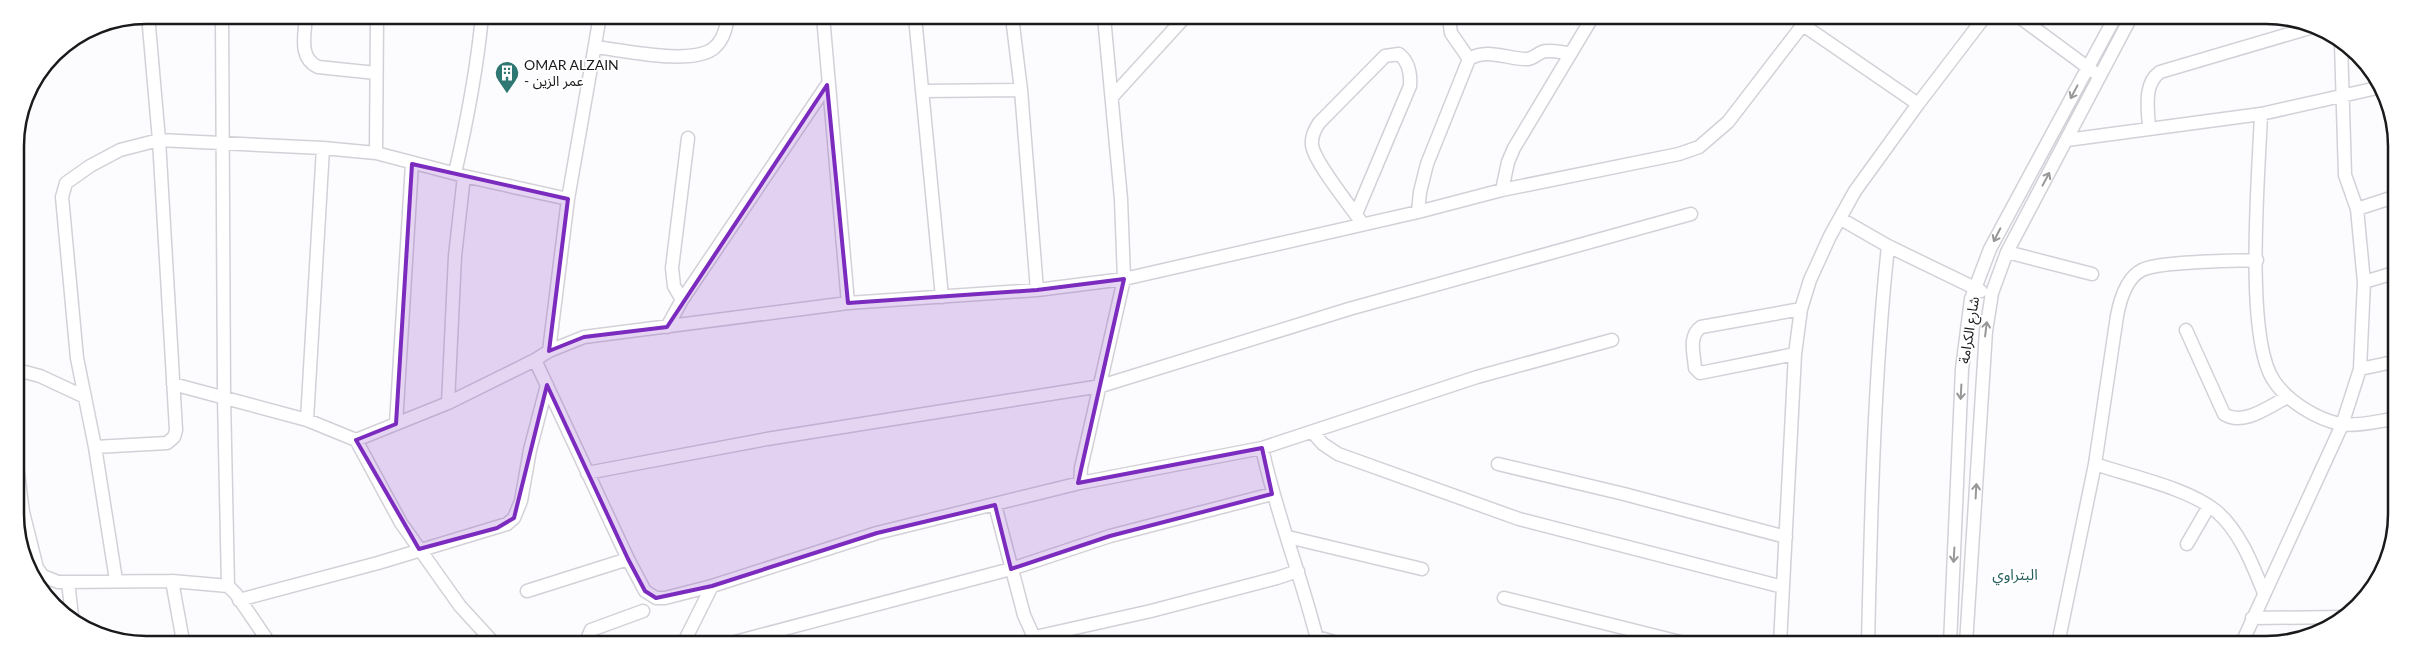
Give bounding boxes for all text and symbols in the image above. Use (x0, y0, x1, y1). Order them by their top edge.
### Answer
place label: OMAR ALZAIN - عمر الزين (524, 56, 619, 90)
building icon: OMAR ALZAIN - عمر الزين (494, 60, 520, 94)
one-way arrow (2069, 85, 2079, 100)
one-way arrow (2042, 172, 2051, 187)
one-way arrow (1992, 228, 2002, 243)
street label: شارع الكرامة (1955, 295, 1985, 365)
one-way arrow (1981, 321, 1991, 337)
one-way arrow (1957, 384, 1966, 400)
one-way arrow (1971, 483, 1980, 499)
one-way arrow (1950, 546, 1959, 562)
district label: البتراوي (1992, 565, 2038, 586)

